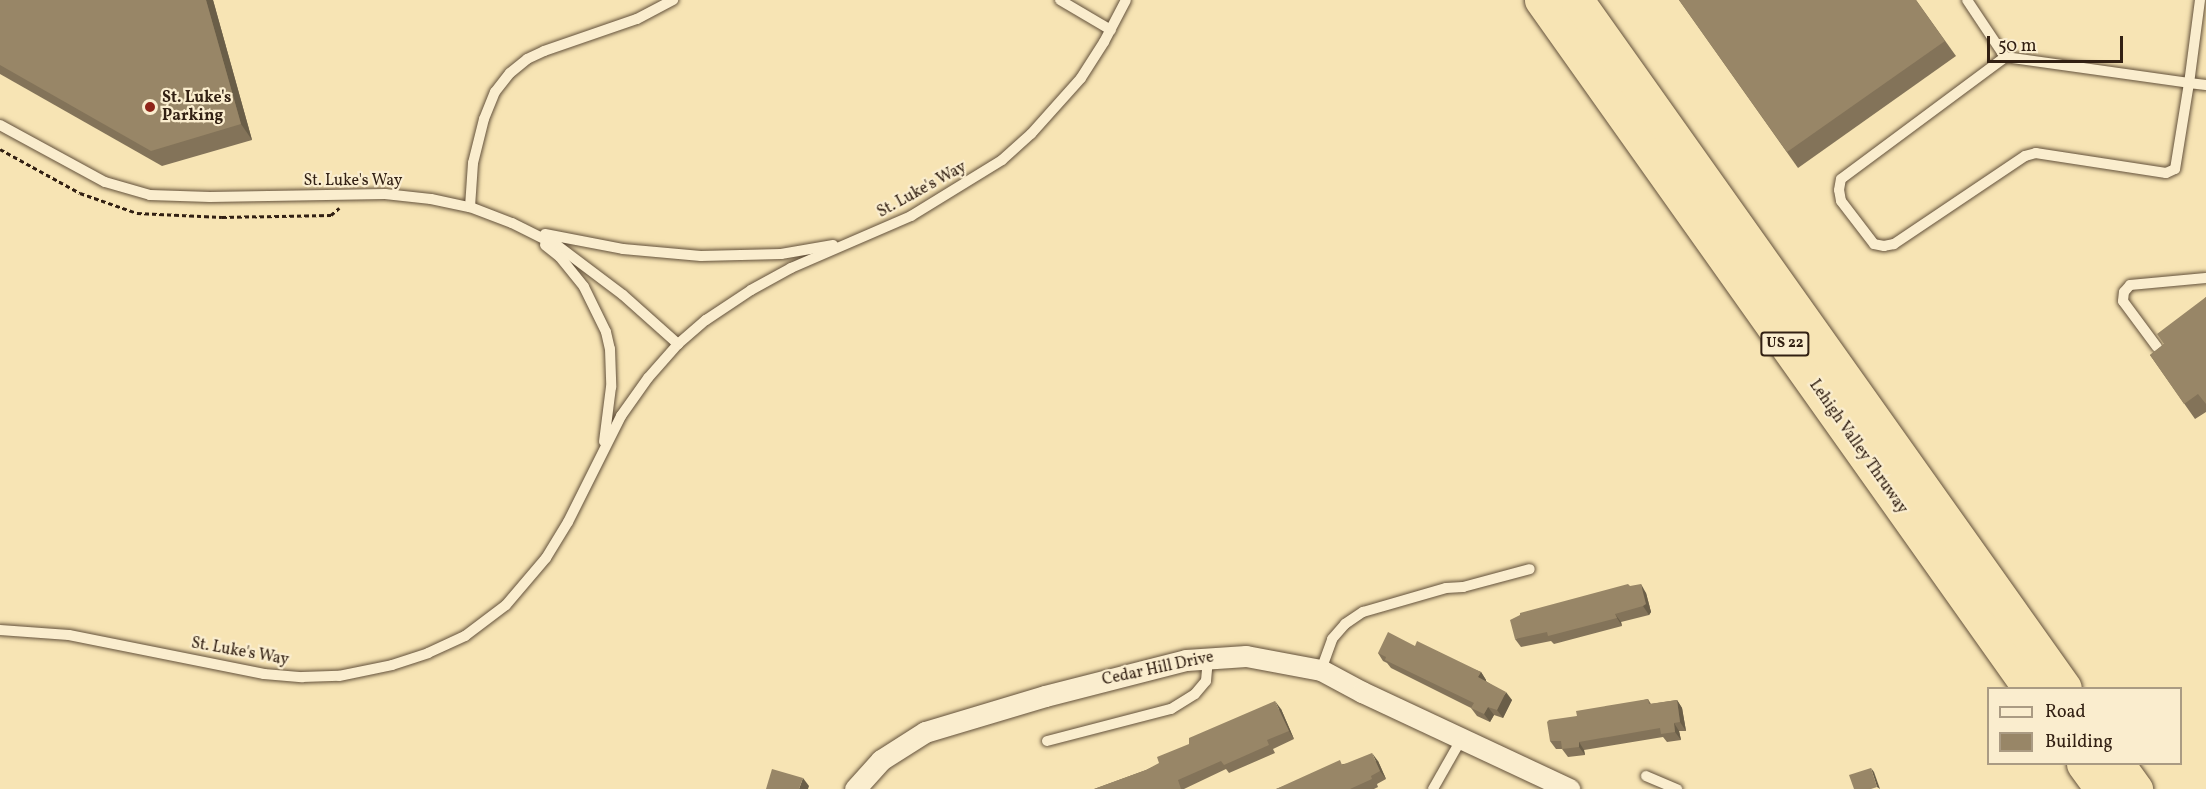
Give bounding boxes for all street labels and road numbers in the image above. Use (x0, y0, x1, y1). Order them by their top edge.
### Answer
street label: St. Luke's Way (874, 157, 970, 223)
street label: St. Luke's Way (303, 171, 403, 191)
road number: US 22 (1760, 332, 1810, 356)
street label: Lehigh Valley Thruway (1804, 376, 1912, 518)
street label: St. Luke's Way (189, 634, 291, 670)
street label: Cedar Hill Drive (1100, 648, 1216, 690)

